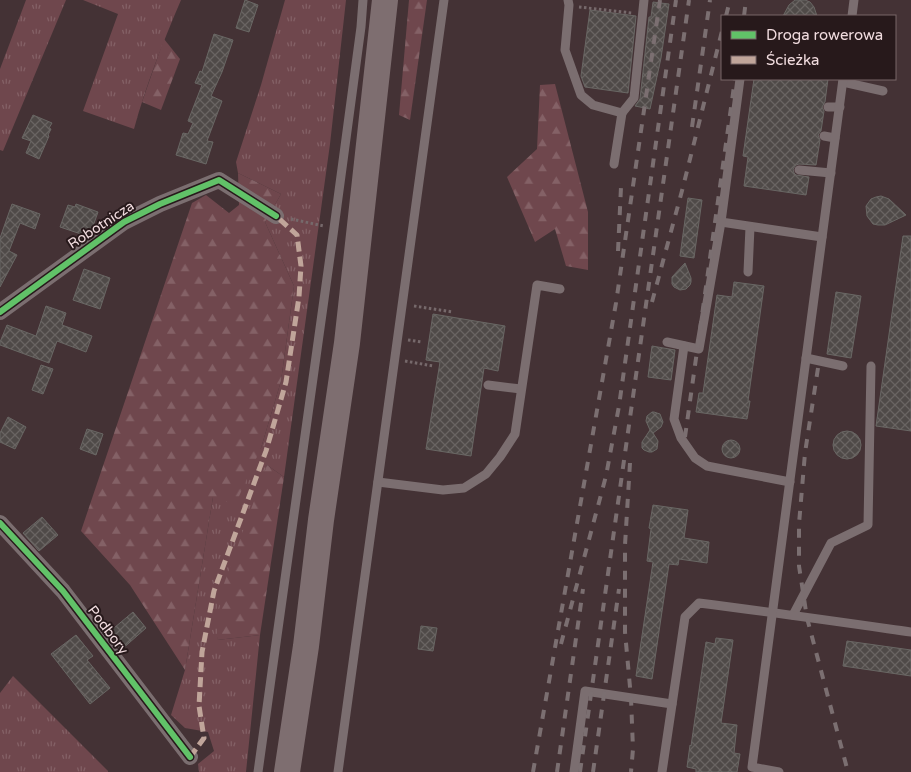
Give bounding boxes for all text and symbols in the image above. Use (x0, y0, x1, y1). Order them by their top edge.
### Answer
legend (721, 15, 896, 80)
text: Droga rowerowa (766, 26, 883, 44)
text: Ścieżka (766, 51, 819, 69)
street label: Robotnicza (65, 197, 137, 253)
street label: Podbory (84, 602, 132, 658)

